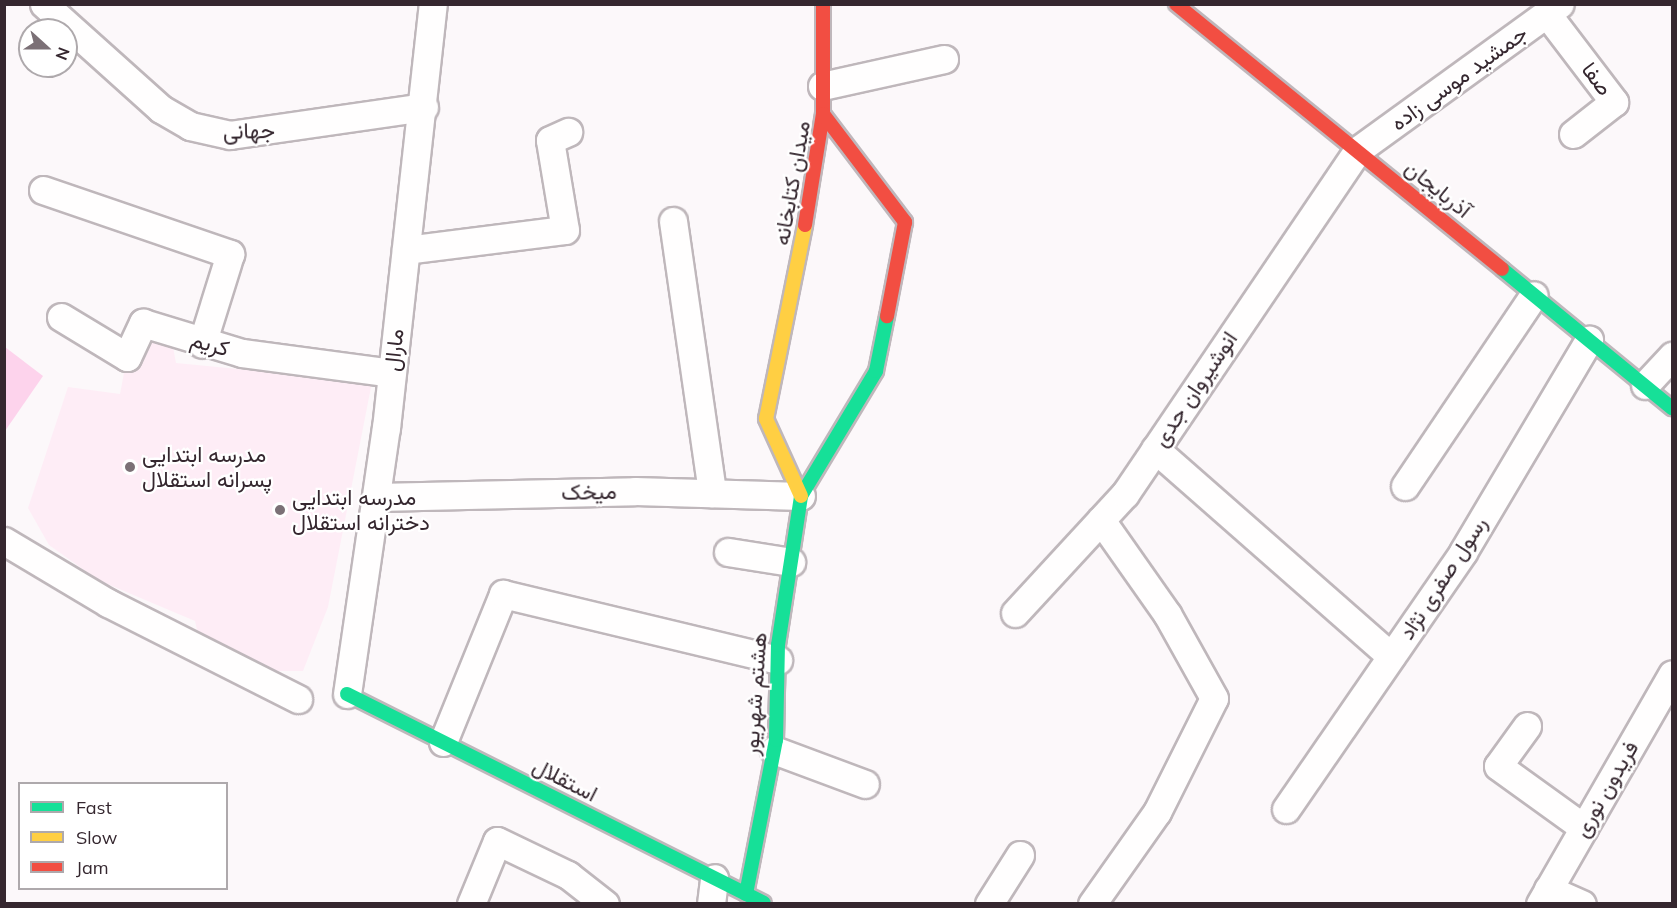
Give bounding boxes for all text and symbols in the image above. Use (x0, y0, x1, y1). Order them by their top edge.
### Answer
north arrow (18, 18, 78, 78)
street label: جمشید موسی زاده (1386, 20, 1532, 136)
text: N (51, 45, 74, 63)
street label: صفا (1576, 57, 1618, 101)
street label: جهانی (223, 117, 275, 145)
street label: میدان کتابخانه (768, 119, 816, 247)
street label: آذربایجان (1400, 154, 1476, 224)
street label: کریم (188, 326, 232, 362)
street label: مارال (379, 327, 409, 373)
street label: انوشیروان جدی (1147, 327, 1243, 451)
place label: مدرسه ابتدایی پسرانه استقلال (142, 441, 272, 493)
marker: مدرسه ابتدایی پسرانه استقلال (123, 460, 137, 474)
street label: میخک (561, 478, 617, 506)
place label: مدرسه ابتدایی دخترانه استقلال (292, 484, 430, 536)
marker: مدرسه ابتدایی دخترانه استقلال (273, 503, 287, 517)
street label: رسول صفری نژاد (1393, 512, 1493, 644)
street label: هشتم شهریور (738, 631, 772, 757)
street label: فریدون نوری (1568, 736, 1644, 842)
street label: استقلال (528, 753, 602, 807)
legend (18, 782, 228, 890)
text: Fast (76, 796, 112, 819)
text: Slow (76, 826, 117, 849)
text: Jam (76, 856, 109, 879)

